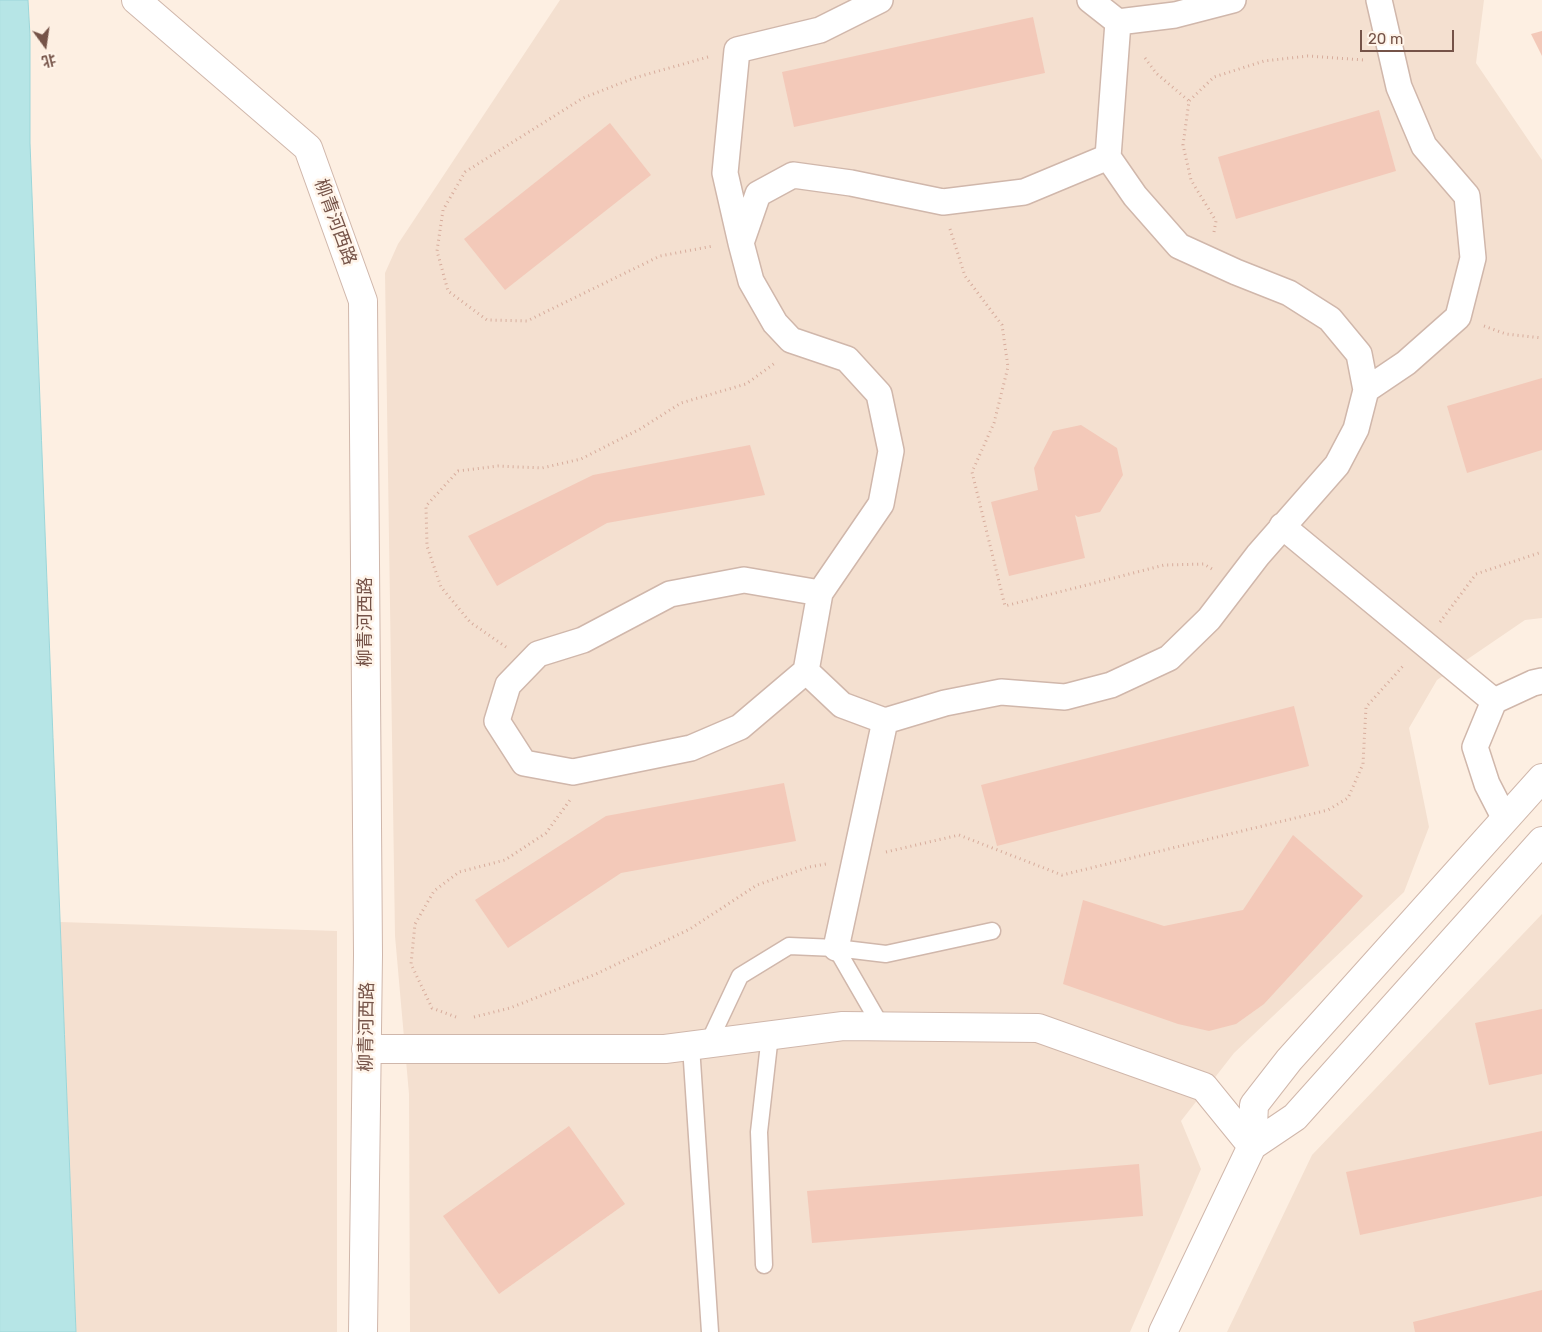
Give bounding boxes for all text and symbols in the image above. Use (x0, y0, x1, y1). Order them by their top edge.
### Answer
north arrow (20, 20, 70, 70)
scale bar (1362, 20, 1456, 52)
text: 20 m (1368, 30, 1403, 48)
text: 北 (40, 50, 58, 70)
street label: 柳青河西路 (309, 176, 361, 268)
street label: 柳青河西路 (355, 577, 377, 667)
street label: 柳青河西路 (355, 982, 379, 1072)

